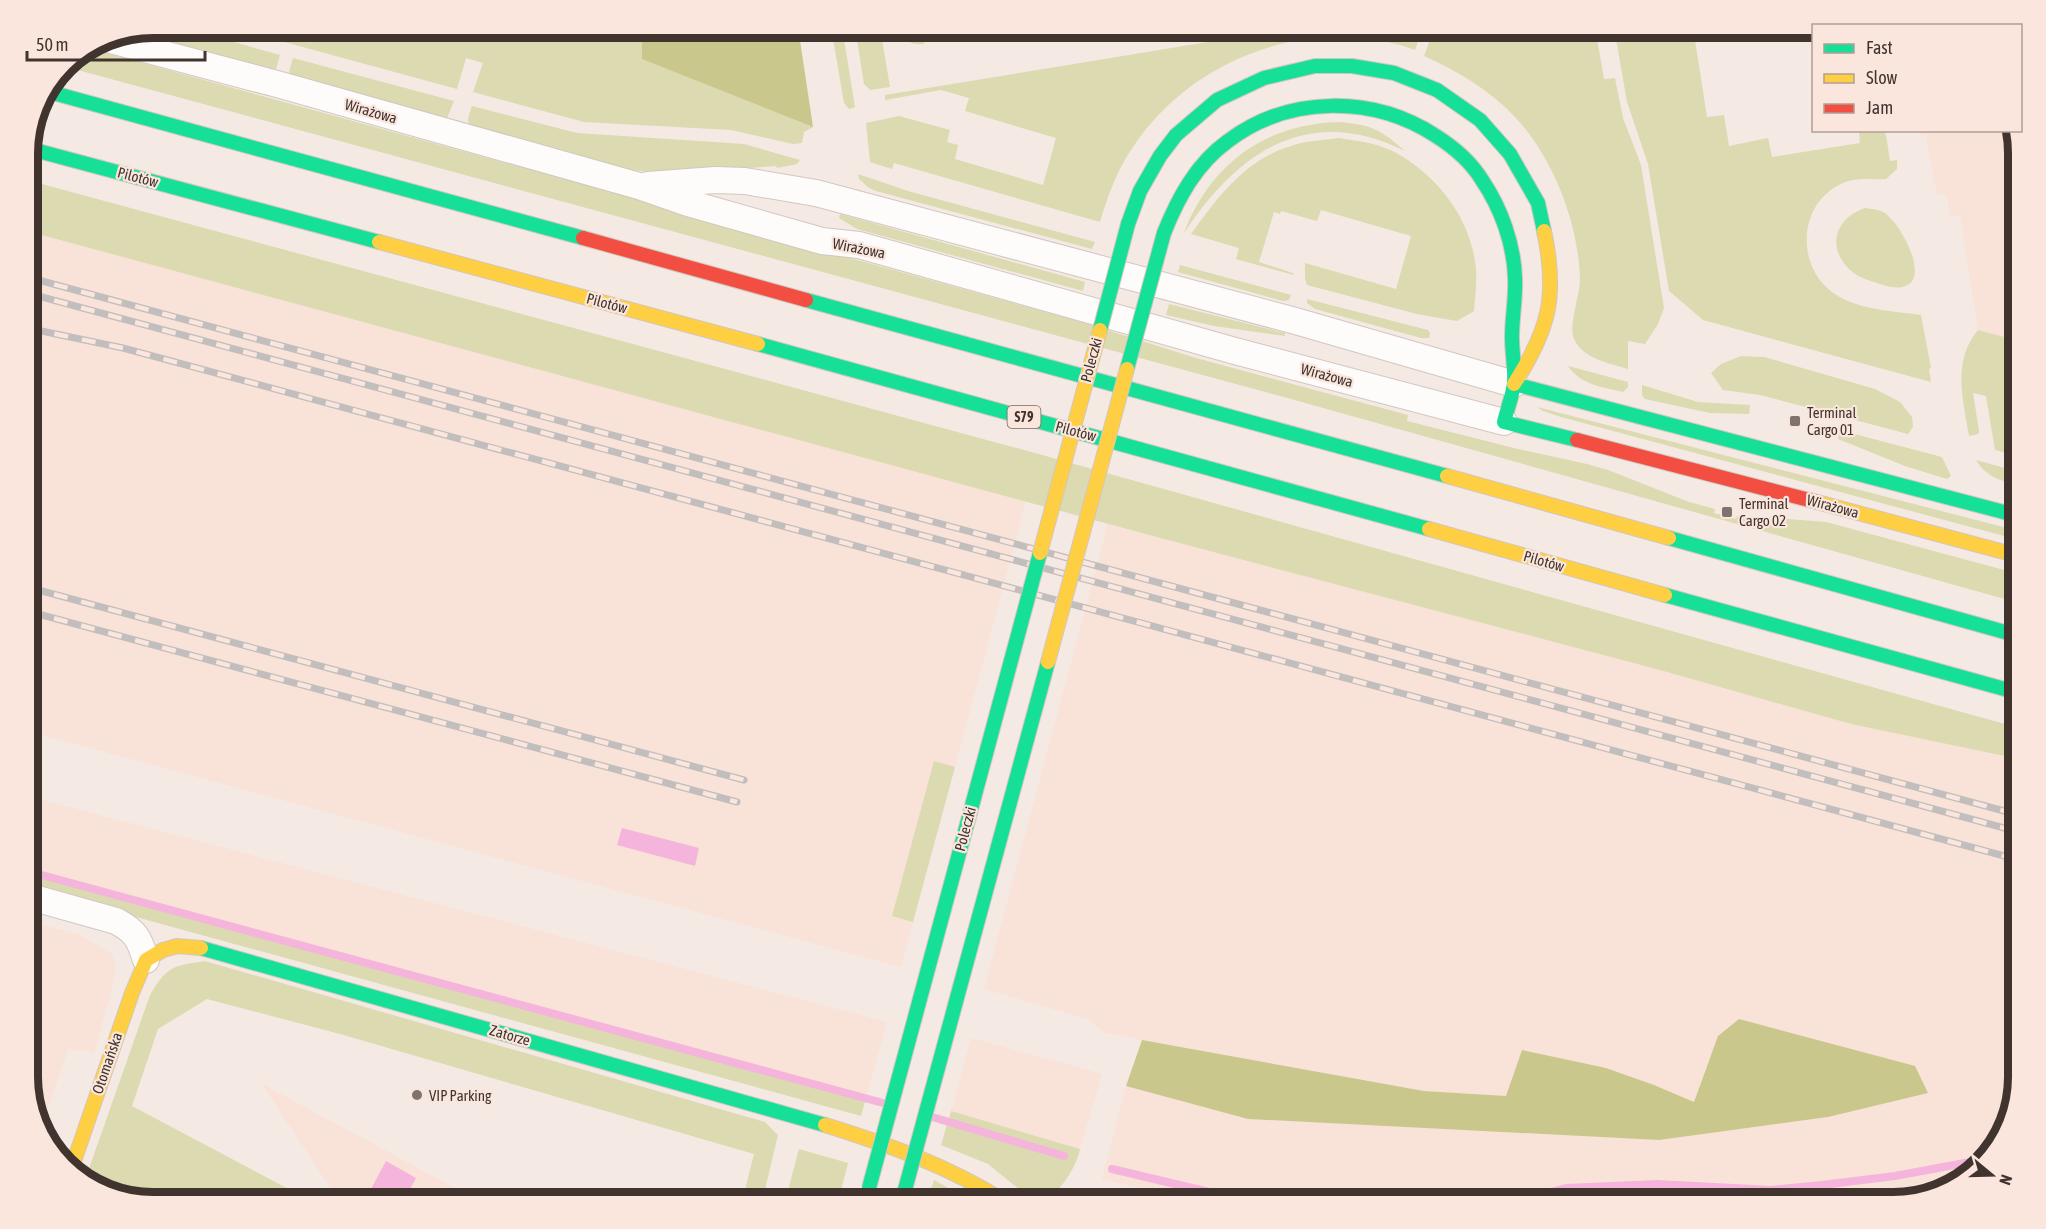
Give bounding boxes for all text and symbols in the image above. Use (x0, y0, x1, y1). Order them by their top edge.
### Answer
scale bar (27, 24, 206, 62)
legend (1812, 24, 2022, 132)
text: 50 m (36, 34, 68, 55)
text: Fast (1866, 37, 1893, 58)
text: Slow (1866, 67, 1897, 88)
street label: Wirażowa (343, 95, 399, 127)
text: Jam (1866, 97, 1893, 118)
street label: Pilotów (116, 163, 160, 191)
street label: Wirażowa (831, 235, 887, 261)
street label: Pilotów (585, 289, 629, 317)
street label: Poleczki (1077, 336, 1105, 384)
street label: Wirażowa (1299, 360, 1355, 390)
place label: Terminal Cargo 01 (1807, 404, 1856, 438)
road number: S79 (1008, 406, 1040, 428)
marker: Terminal Cargo 01 (1788, 414, 1802, 428)
street label: Pilotów (1054, 417, 1098, 445)
street label: Wirażowa (1805, 491, 1861, 521)
place label: Terminal Cargo 02 (1739, 495, 1788, 529)
marker: Terminal Cargo 02 (1720, 505, 1734, 519)
street label: Pilotów (1522, 547, 1566, 575)
street label: Poleczki (951, 805, 979, 853)
street label: Zatorze (488, 1021, 532, 1049)
street label: Otomańska (89, 1030, 125, 1096)
place label: VIP Parking (429, 1087, 492, 1104)
marker: VIP Parking (410, 1088, 424, 1102)
north arrow (1962, 1145, 2022, 1205)
text: N (1996, 1172, 2016, 1187)

